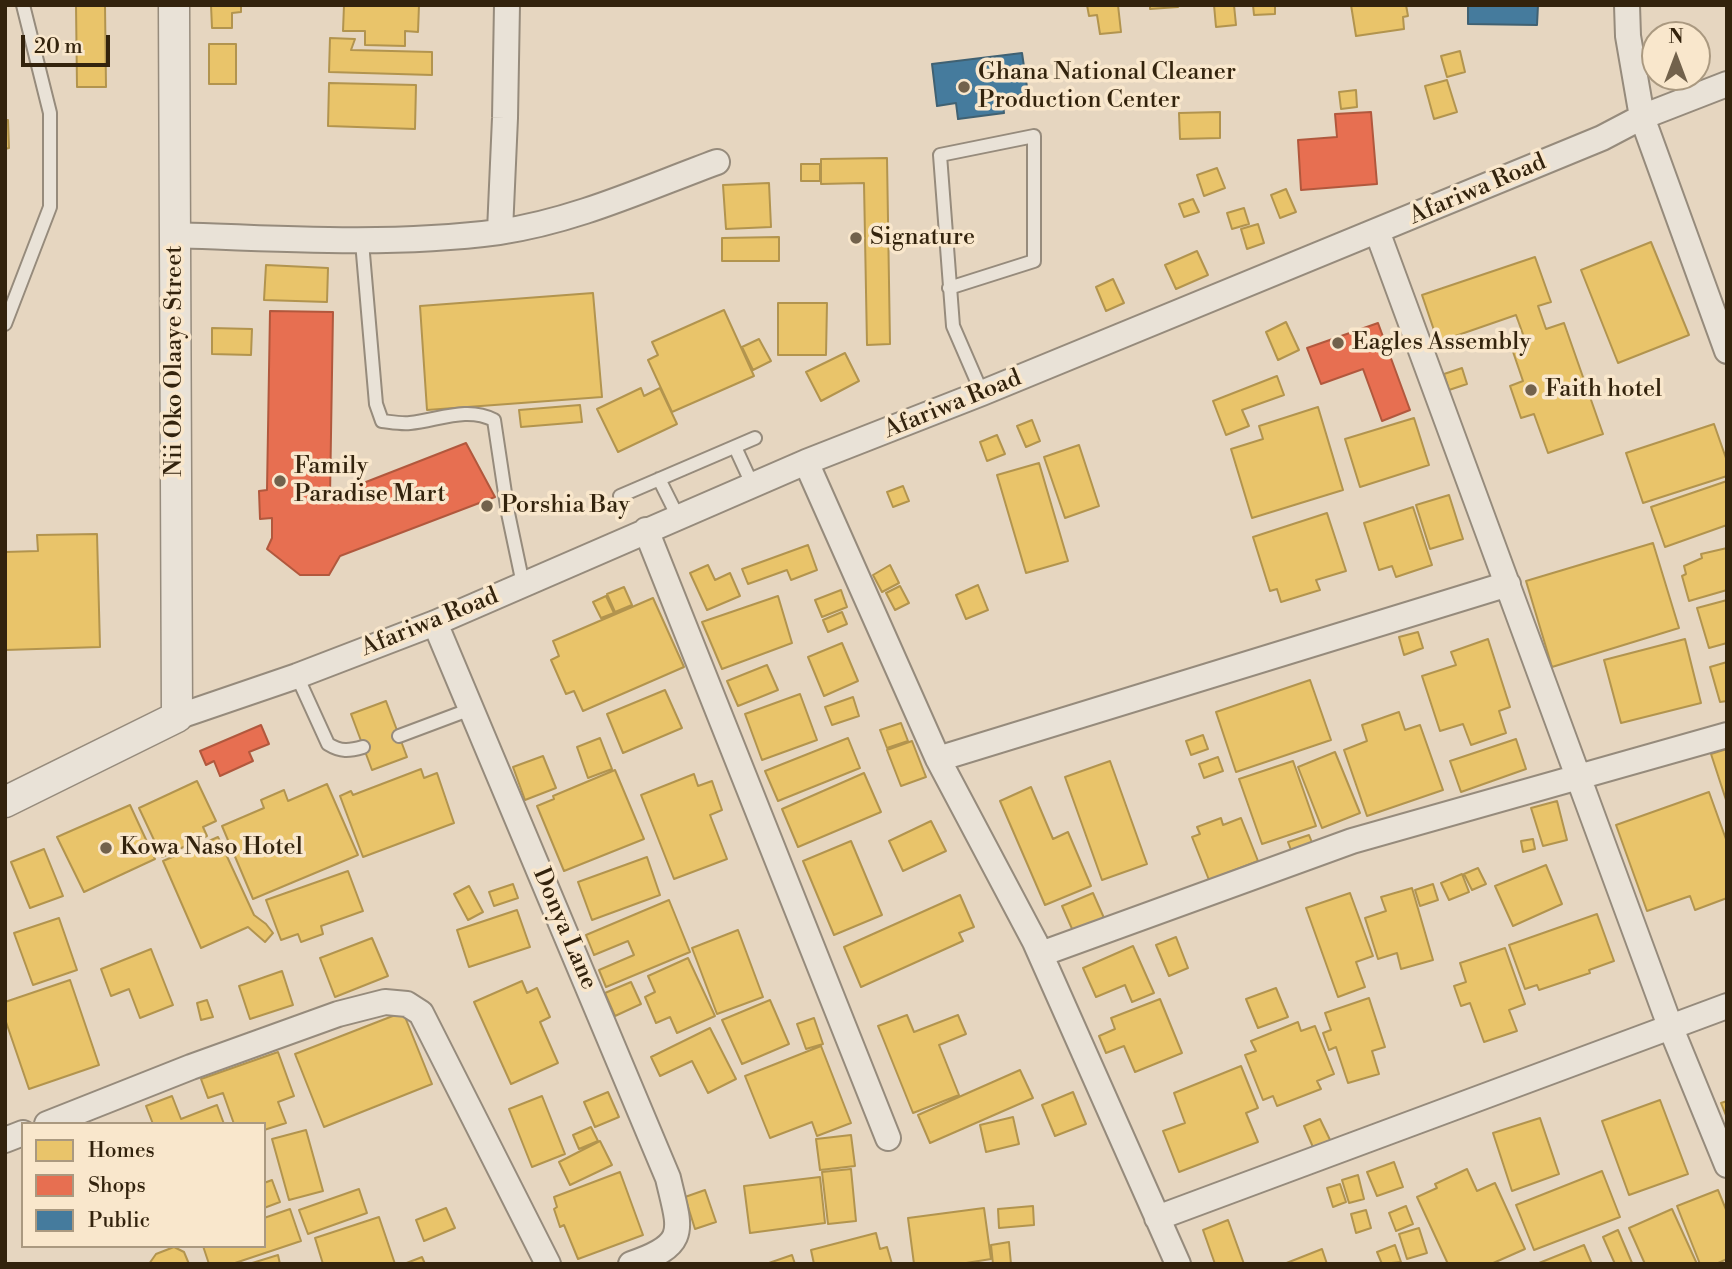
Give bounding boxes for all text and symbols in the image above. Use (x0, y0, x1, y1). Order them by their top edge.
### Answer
scale bar (24, 21, 114, 65)
north arrow (1641, 21, 1711, 91)
text: N (1668, 25, 1684, 49)
text: 20 m (34, 34, 83, 60)
place label: Ghana National Cleaner Production Center (978, 59, 1236, 115)
marker: Ghana National Cleaner Production Center (956, 79, 972, 95)
street label: Afariwa Road (1405, 148, 1551, 232)
place label: Signature (870, 224, 975, 252)
marker: Signature (848, 230, 864, 246)
street label: Nii Oko Olaaye Street (161, 245, 189, 477)
place label: Eagles Assembly (1352, 329, 1531, 357)
marker: Eagles Assembly (1330, 335, 1346, 351)
street label: Afariwa Road (880, 364, 1026, 446)
place label: Faith hotel (1545, 376, 1662, 404)
marker: Faith hotel (1523, 382, 1539, 398)
place label: Family Paradise Mart (294, 453, 446, 509)
marker: Family Paradise Mart (272, 473, 288, 489)
place label: Porshia Bay (501, 492, 630, 520)
marker: Porshia Bay (479, 498, 495, 514)
street label: Afariwa Road (357, 582, 503, 664)
place label: Kowa Naso Hotel (120, 834, 303, 862)
marker: Kowa Naso Hotel (98, 840, 114, 856)
street label: Donya Lane (525, 864, 603, 994)
legend (21, 1122, 266, 1248)
text: Homes (88, 1138, 155, 1164)
text: Shops (88, 1173, 146, 1199)
text: Public (88, 1208, 150, 1234)

